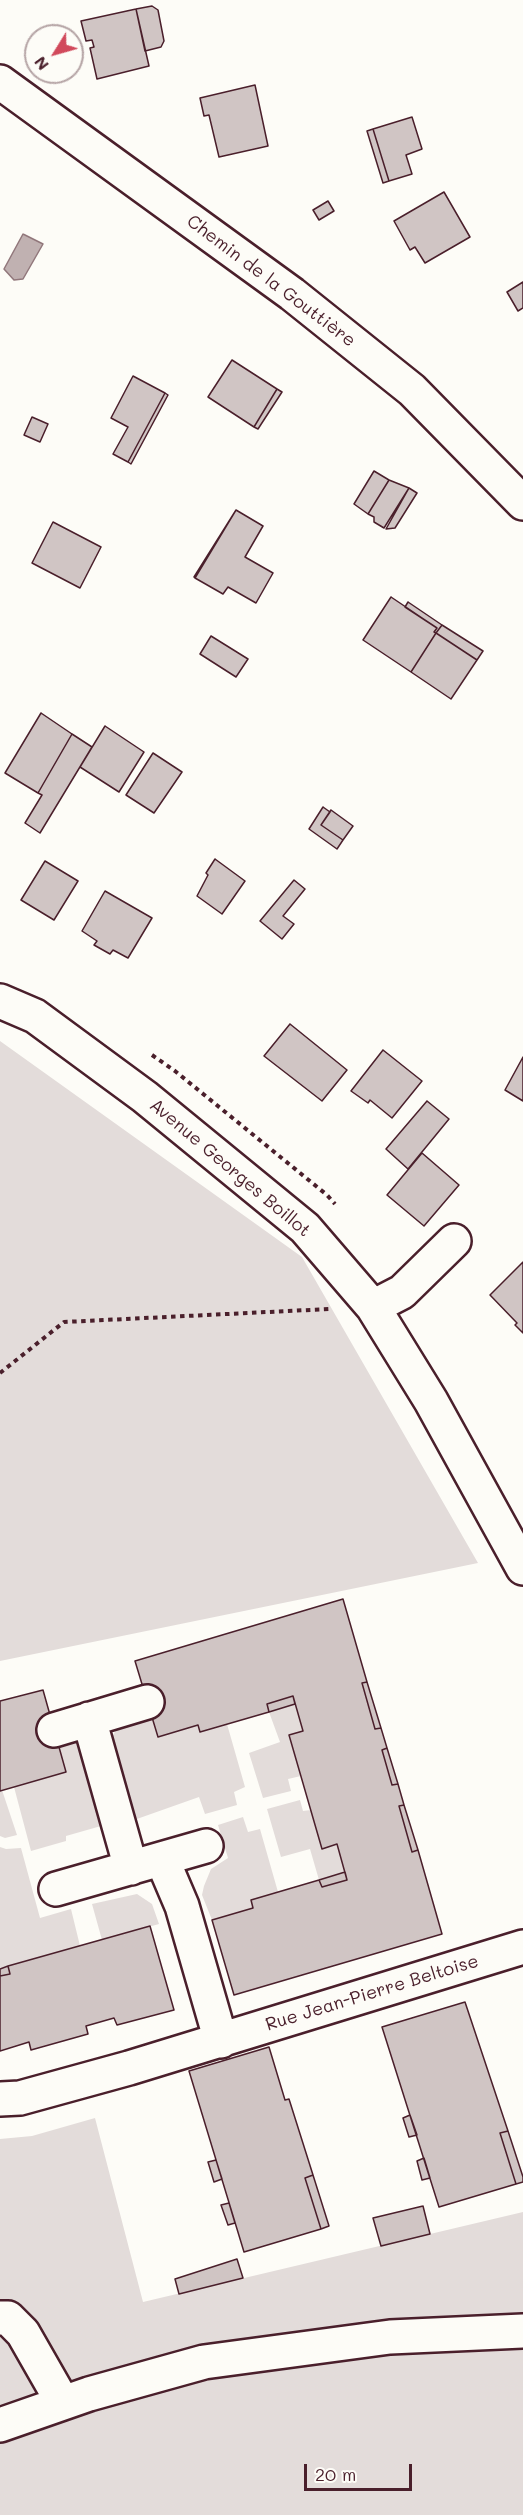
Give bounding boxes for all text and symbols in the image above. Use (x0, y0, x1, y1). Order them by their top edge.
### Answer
north arrow (24, 24, 84, 84)
text: N (29, 53, 53, 75)
street label: Chemin de la Gouttière (182, 210, 360, 352)
street label: Avenue Georges Boillot (145, 1094, 315, 1242)
street label: Rue Jean-Pierre Beltoise (263, 1950, 481, 2036)
scale bar (307, 2452, 415, 2490)
text: 20 m (315, 2462, 356, 2486)

